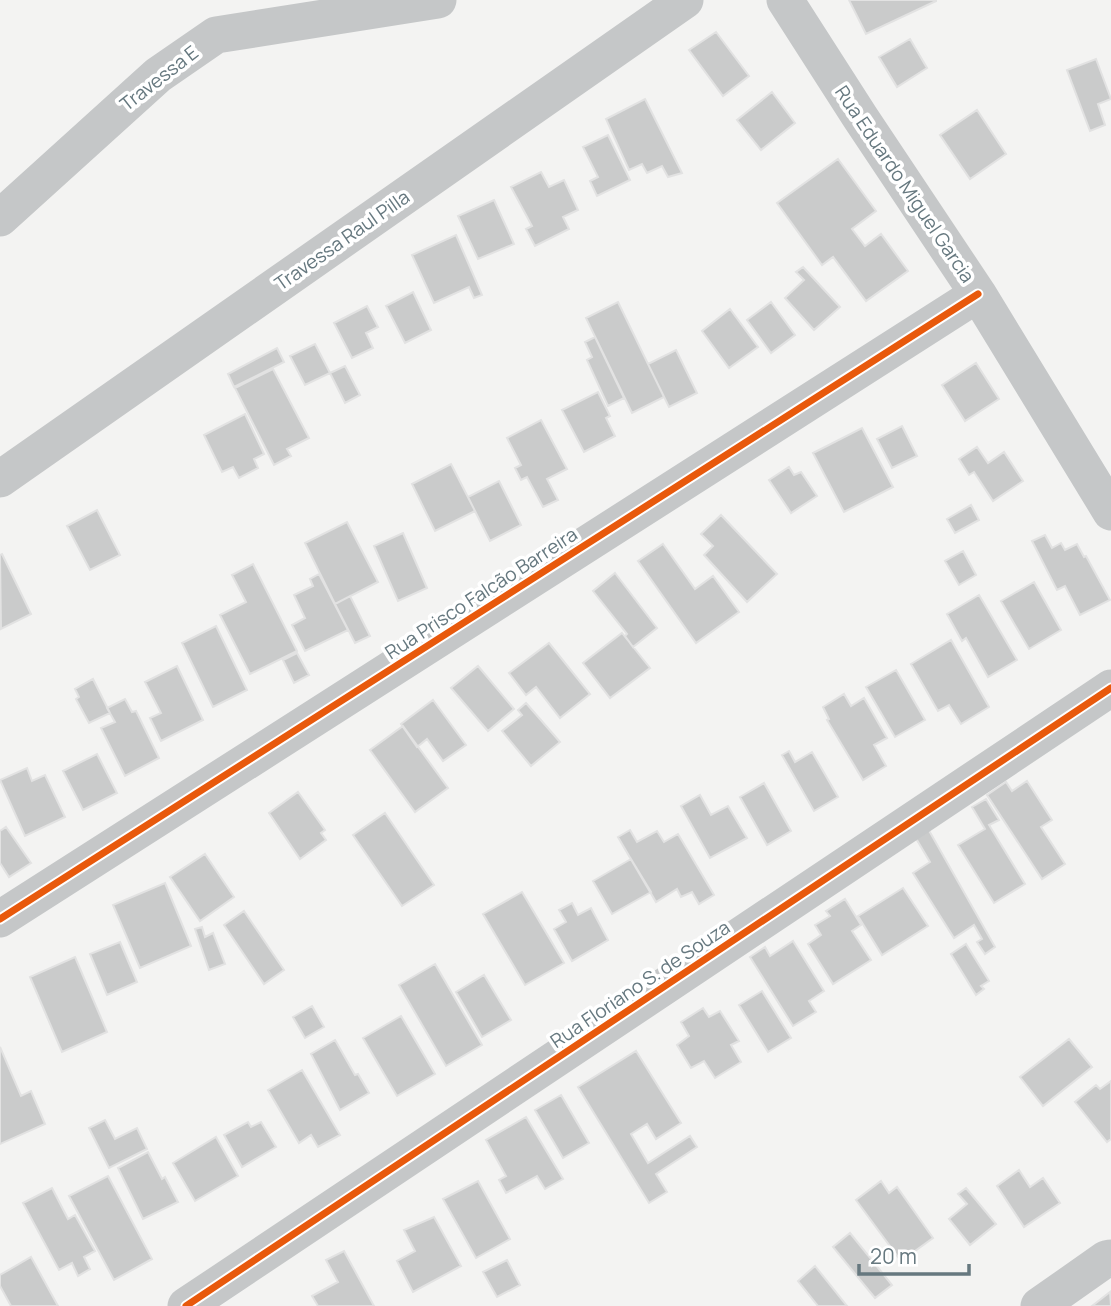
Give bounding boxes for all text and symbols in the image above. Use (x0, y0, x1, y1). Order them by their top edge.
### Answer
street label: Travessa E (115, 39, 203, 117)
street label: Rua Eduardo Miguel Garcia (829, 80, 981, 288)
street label: Travessa Raul Pilla (269, 184, 415, 296)
street label: Rua Prisco Falcão Barreira (380, 521, 582, 665)
street label: Rua Floriano S. de Souza (545, 914, 735, 1054)
scale bar (859, 1232, 969, 1276)
text: 20 m (870, 1242, 917, 1270)

